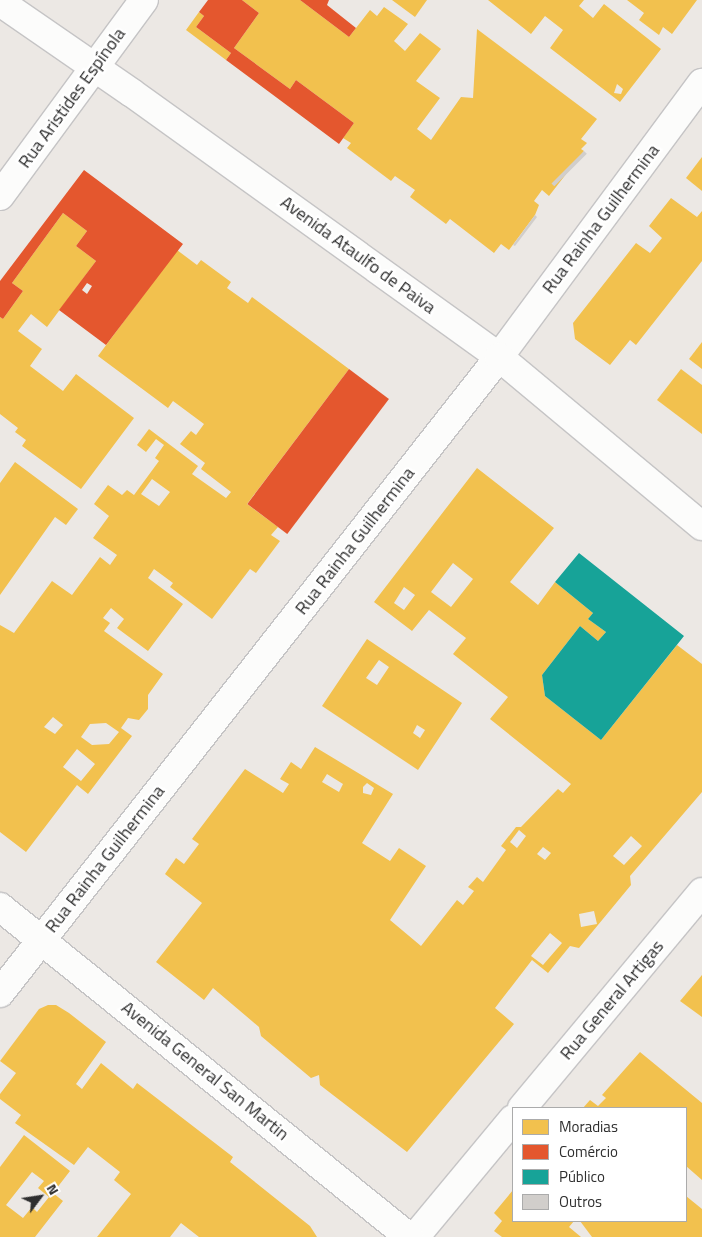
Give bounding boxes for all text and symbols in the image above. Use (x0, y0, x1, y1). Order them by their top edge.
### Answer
street label: Rua Aristides Espínola (14, 24, 130, 172)
street label: Rua Rainha Guilhermina (538, 140, 664, 298)
street label: Avenida Ataulfo de Paiva (276, 191, 440, 319)
street label: Rua Rainha Guilhermina (291, 463, 419, 619)
street label: Rua Rainha Guilhermina (41, 781, 169, 937)
street label: Rua General Artigas (556, 936, 668, 1064)
street label: Avenida General San Martin (117, 997, 293, 1145)
legend (512, 1107, 687, 1222)
text: Moradias (559, 1115, 618, 1138)
text: Comércio (559, 1140, 618, 1163)
text: Público (559, 1165, 605, 1188)
north arrow (15, 1172, 65, 1222)
text: N (42, 1179, 65, 1199)
text: Outros (559, 1190, 602, 1213)

